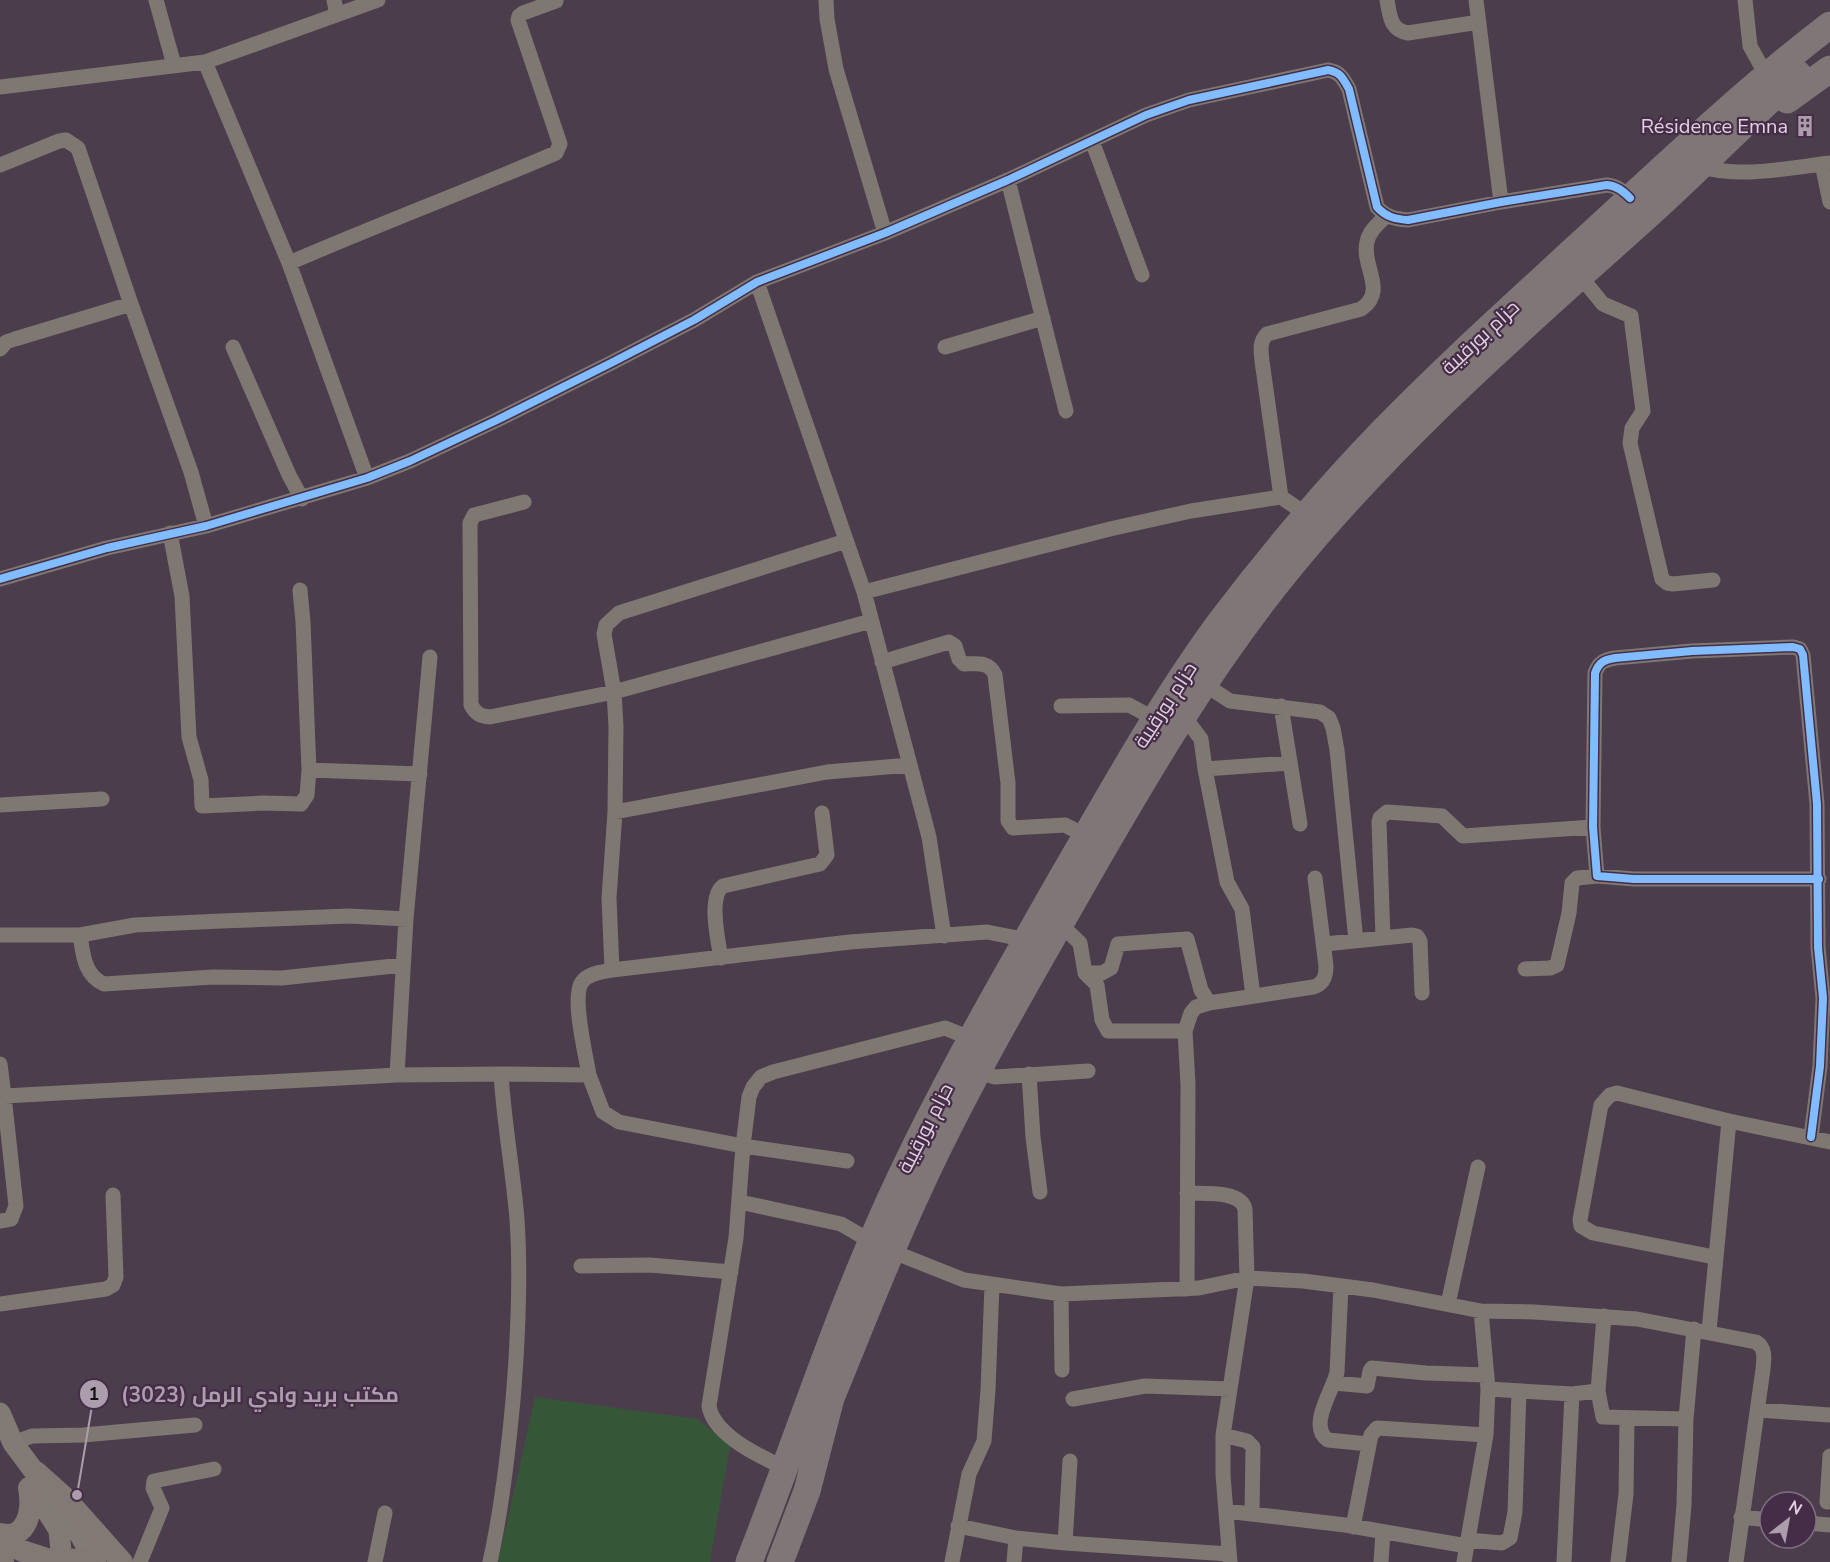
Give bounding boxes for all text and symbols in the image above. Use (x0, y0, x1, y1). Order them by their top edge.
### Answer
place label: Résidence Emna (1641, 113, 1788, 140)
building icon: Résidence Emna (1793, 114, 1817, 138)
street label: حزام بورقيبة (1435, 294, 1525, 381)
street label: حزام بورقيبة (1127, 657, 1203, 754)
street label: حزام بورقيبة (891, 1079, 960, 1178)
callout: مكتب بريد وادي الرمل (3023) (79, 1375, 411, 1414)
text: مكتب بريد وادي الرمل (3023) (121, 1381, 399, 1412)
text: 1 (89, 1382, 99, 1406)
north arrow (1758, 1490, 1818, 1550)
text: N (1784, 1495, 1806, 1521)

